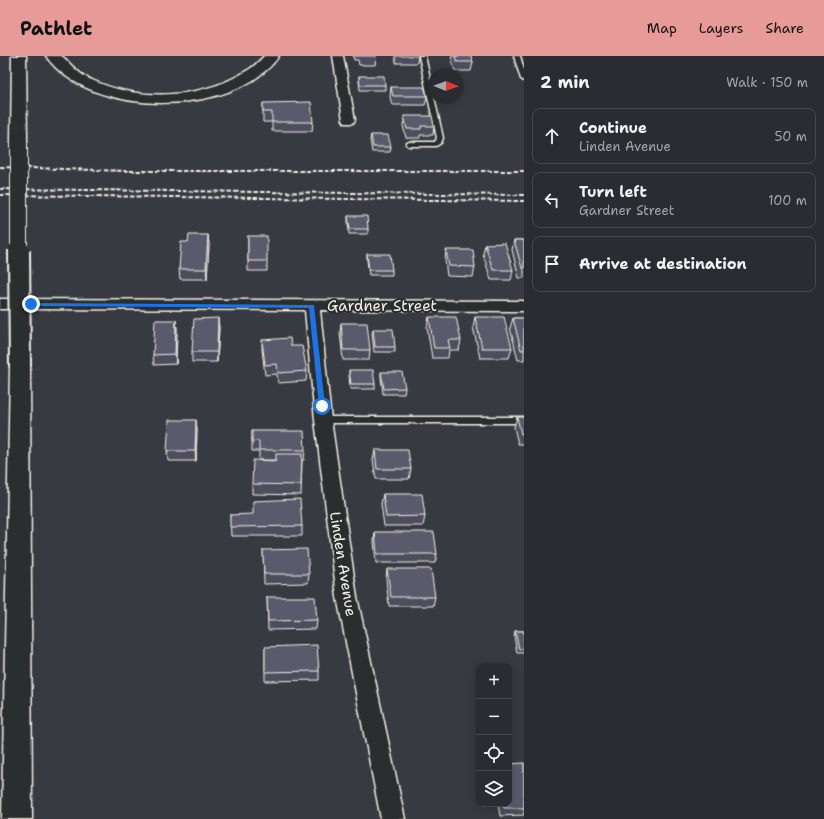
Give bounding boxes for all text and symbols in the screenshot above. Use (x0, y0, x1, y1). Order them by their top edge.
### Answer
text: Pathlet (20, 16, 92, 41)
text: Map (647, 19, 677, 37)
text: Layers (699, 19, 743, 37)
text: Share (765, 19, 804, 37)
north arrow (428, 68, 464, 104)
text: 2 min (540, 71, 590, 93)
text: Walk · 150 m (726, 74, 808, 91)
text: Continue (579, 118, 647, 138)
icon: ahead (541, 125, 563, 147)
text: 50 m (774, 128, 807, 145)
text: Linden Avenue (579, 138, 671, 155)
text: Turn left (579, 182, 647, 202)
icon: left (541, 189, 563, 211)
text: 100 m (768, 192, 807, 209)
text: Gardner Street (579, 202, 674, 219)
icon: arrive (541, 253, 563, 275)
text: Arrive at destination (579, 254, 747, 274)
route end (22, 295, 40, 313)
street label: Gardner Street (327, 296, 437, 316)
route start (313, 397, 331, 415)
street label: Linden Avenue (325, 510, 361, 618)
map controls (476, 663, 512, 807)
button: + (476, 663, 512, 699)
button: − (476, 699, 512, 735)
button: locate (476, 735, 512, 771)
button: layers (476, 771, 512, 807)

